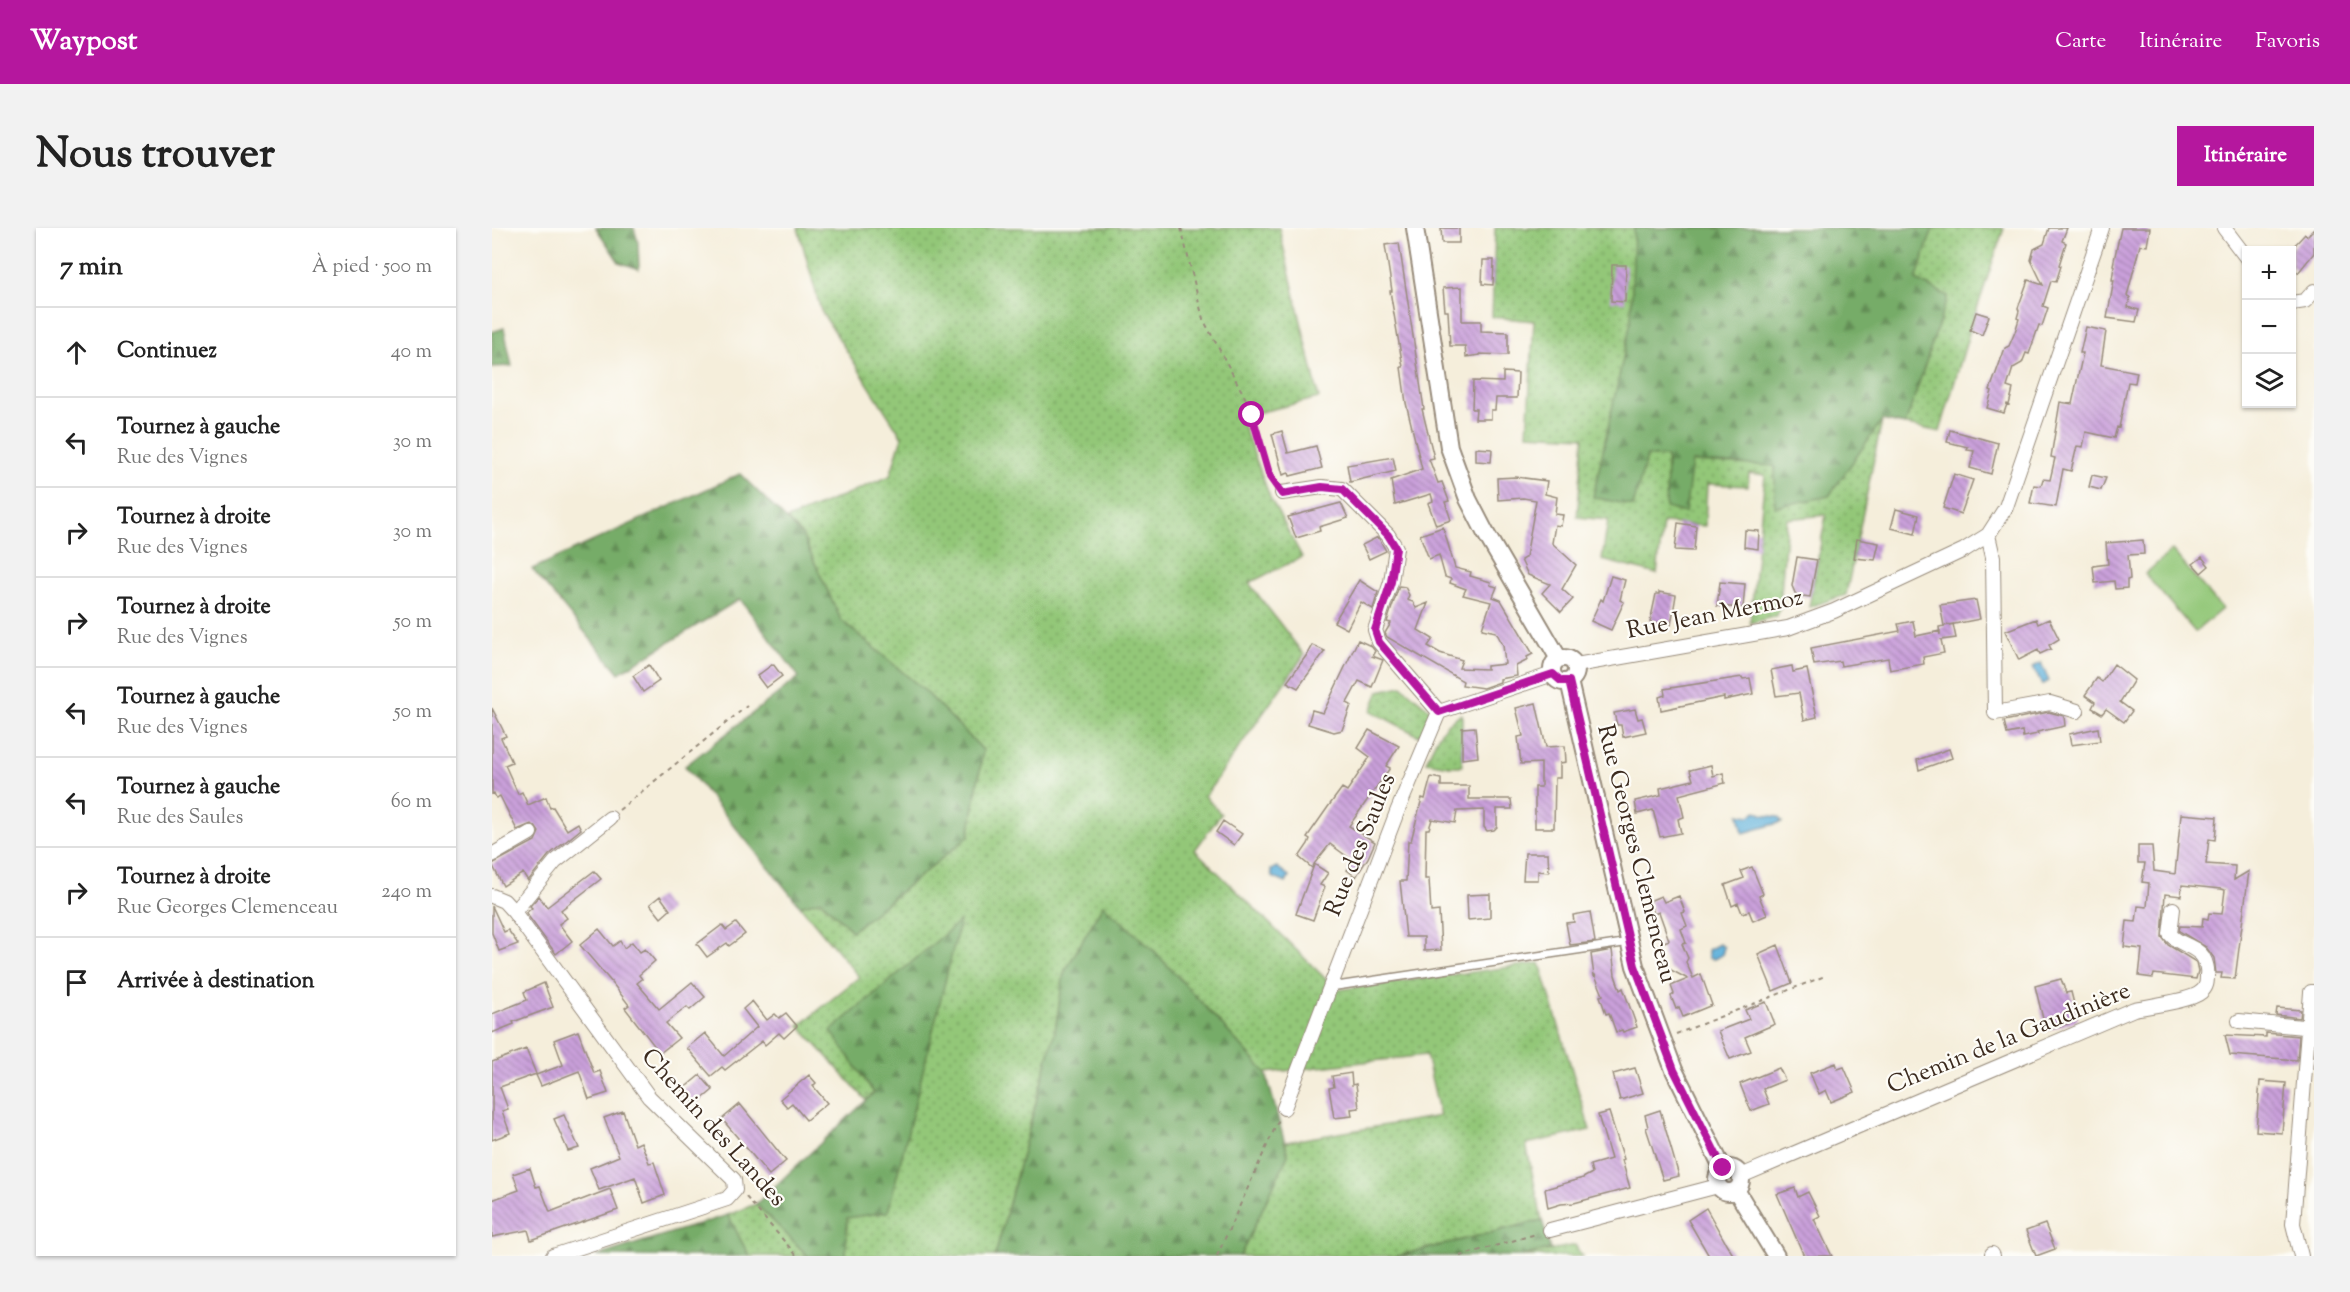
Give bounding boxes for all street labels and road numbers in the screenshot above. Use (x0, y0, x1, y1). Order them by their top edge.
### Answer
street label: Rue Jean Mermoz (1624, 581, 1806, 649)
street label: Rue Georges Clemenceau (1587, 721, 1685, 987)
street label: Rue des Saules (1317, 768, 1405, 922)
street label: Chemin de la Gaudinière (1882, 975, 2136, 1103)
street label: Chemin des Landes (633, 1041, 793, 1215)

